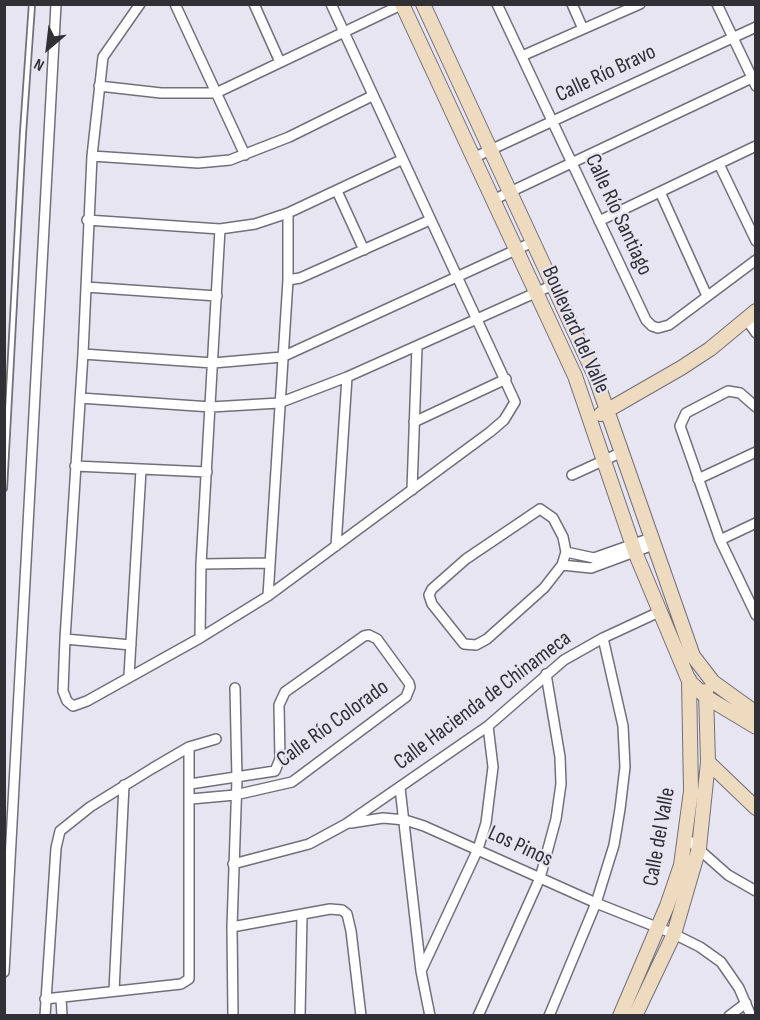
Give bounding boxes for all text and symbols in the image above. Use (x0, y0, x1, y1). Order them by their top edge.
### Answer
north arrow (18, 18, 78, 78)
street label: Calle Río Bravo (552, 39, 660, 109)
text: N (31, 54, 48, 75)
street label: Calle Río Santiago (578, 150, 658, 280)
street label: Boulevard del Valle (535, 262, 615, 398)
street label: Calle Hacienda de Chinameca (389, 626, 577, 776)
street label: Calle Río Colorado (272, 675, 394, 773)
street label: Calle del Valle (638, 786, 682, 888)
street label: Los Pinos (483, 821, 557, 873)

